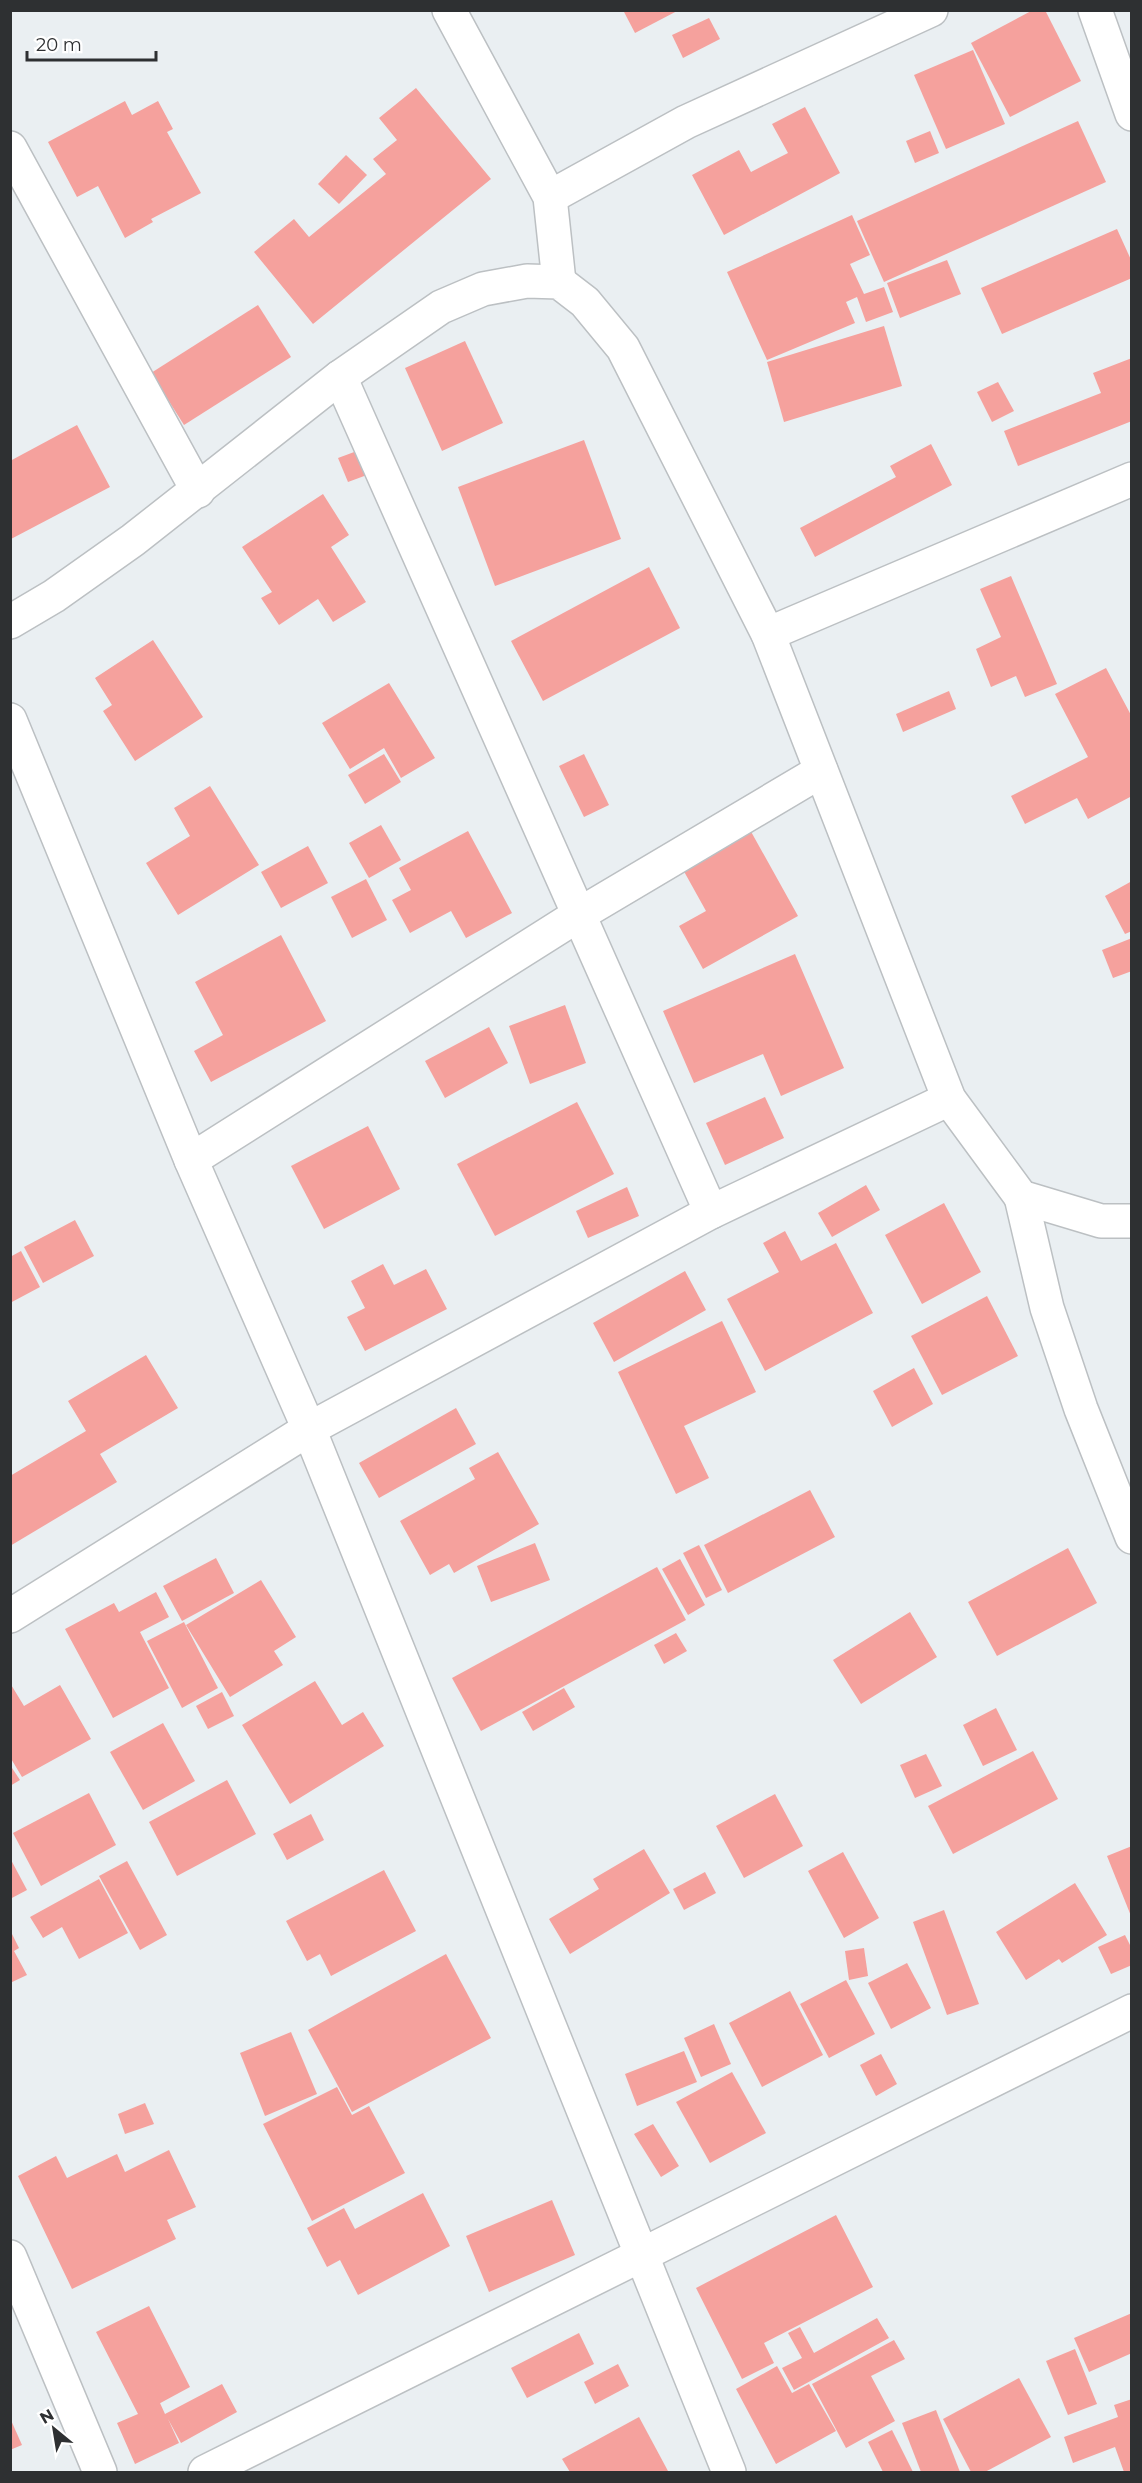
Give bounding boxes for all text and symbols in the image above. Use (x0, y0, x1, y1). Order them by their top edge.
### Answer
scale bar (27, 24, 156, 62)
text: 20 m (36, 34, 82, 56)
north arrow (24, 2399, 84, 2459)
text: N (36, 2405, 57, 2428)

